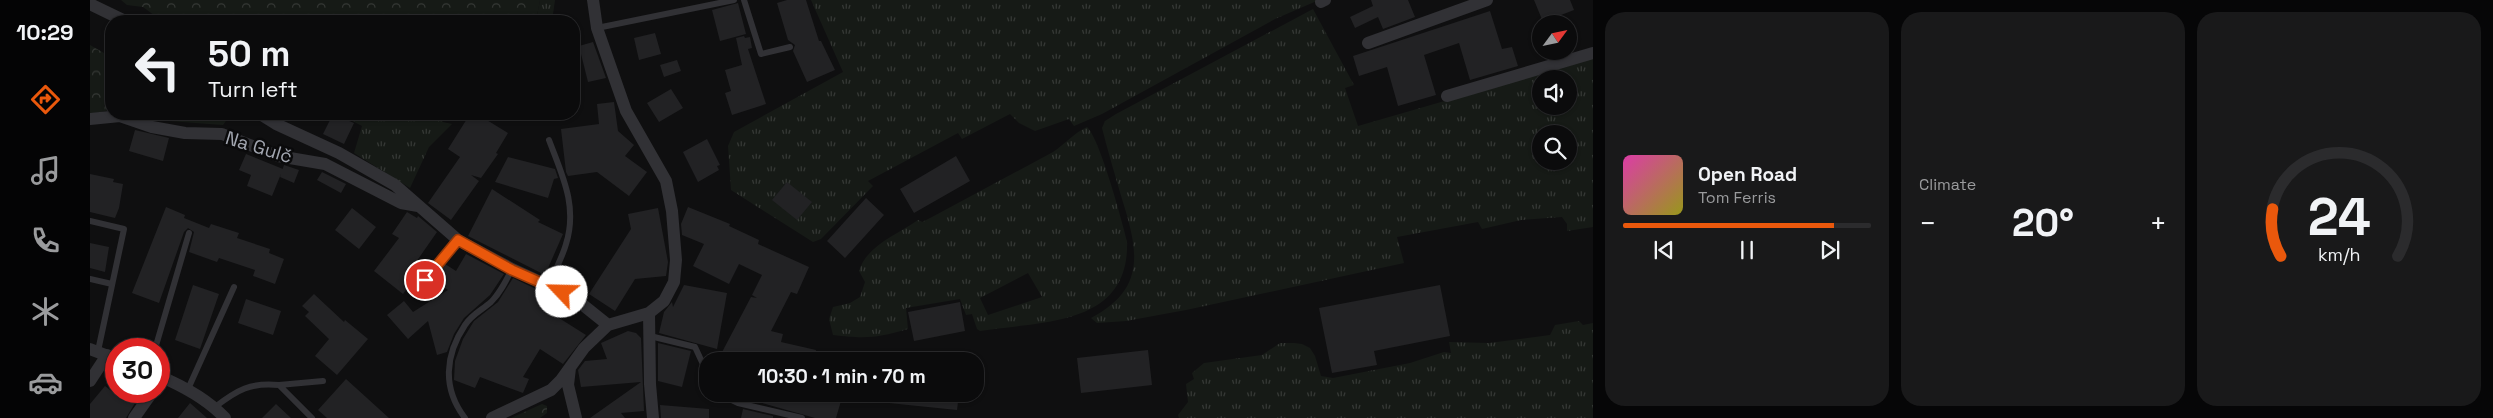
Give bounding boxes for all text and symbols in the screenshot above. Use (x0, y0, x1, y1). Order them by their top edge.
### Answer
north arrow (1532, 15, 1578, 60)
map controls (1532, 15, 1577, 170)
text: 10:29 (16, 18, 74, 46)
text: 50 m (208, 32, 290, 76)
icon: left (125, 35, 190, 100)
button: sound (1532, 70, 1577, 115)
text: Turn left (208, 75, 298, 103)
icon: directions (28, 82, 63, 117)
street label: Na Gulč (223, 125, 295, 169)
button: search (1532, 125, 1577, 170)
icon: music (28, 153, 63, 188)
text: Open Road (1698, 162, 1797, 187)
text: Climate (1919, 174, 1976, 195)
text: 24 (2307, 184, 2371, 250)
text: Tom Ferris (1698, 187, 1776, 208)
text: 20° (2012, 199, 2074, 247)
text: − (1919, 205, 1936, 241)
text: + (2150, 205, 2167, 241)
icon: phone (28, 223, 63, 258)
icon: previous (1650, 236, 1678, 264)
icon: pause (1733, 236, 1761, 264)
icon: next (1816, 236, 1844, 264)
text: km/h (2318, 243, 2360, 266)
pin (404, 259, 446, 301)
position arrow (535, 265, 587, 317)
icon: arrive (411, 266, 439, 294)
icon: climate (28, 294, 63, 329)
speed limit sign: 30 (105, 338, 170, 403)
text: 10:30 · 1 min · 70 m (757, 364, 926, 389)
icon: car (28, 365, 63, 400)

